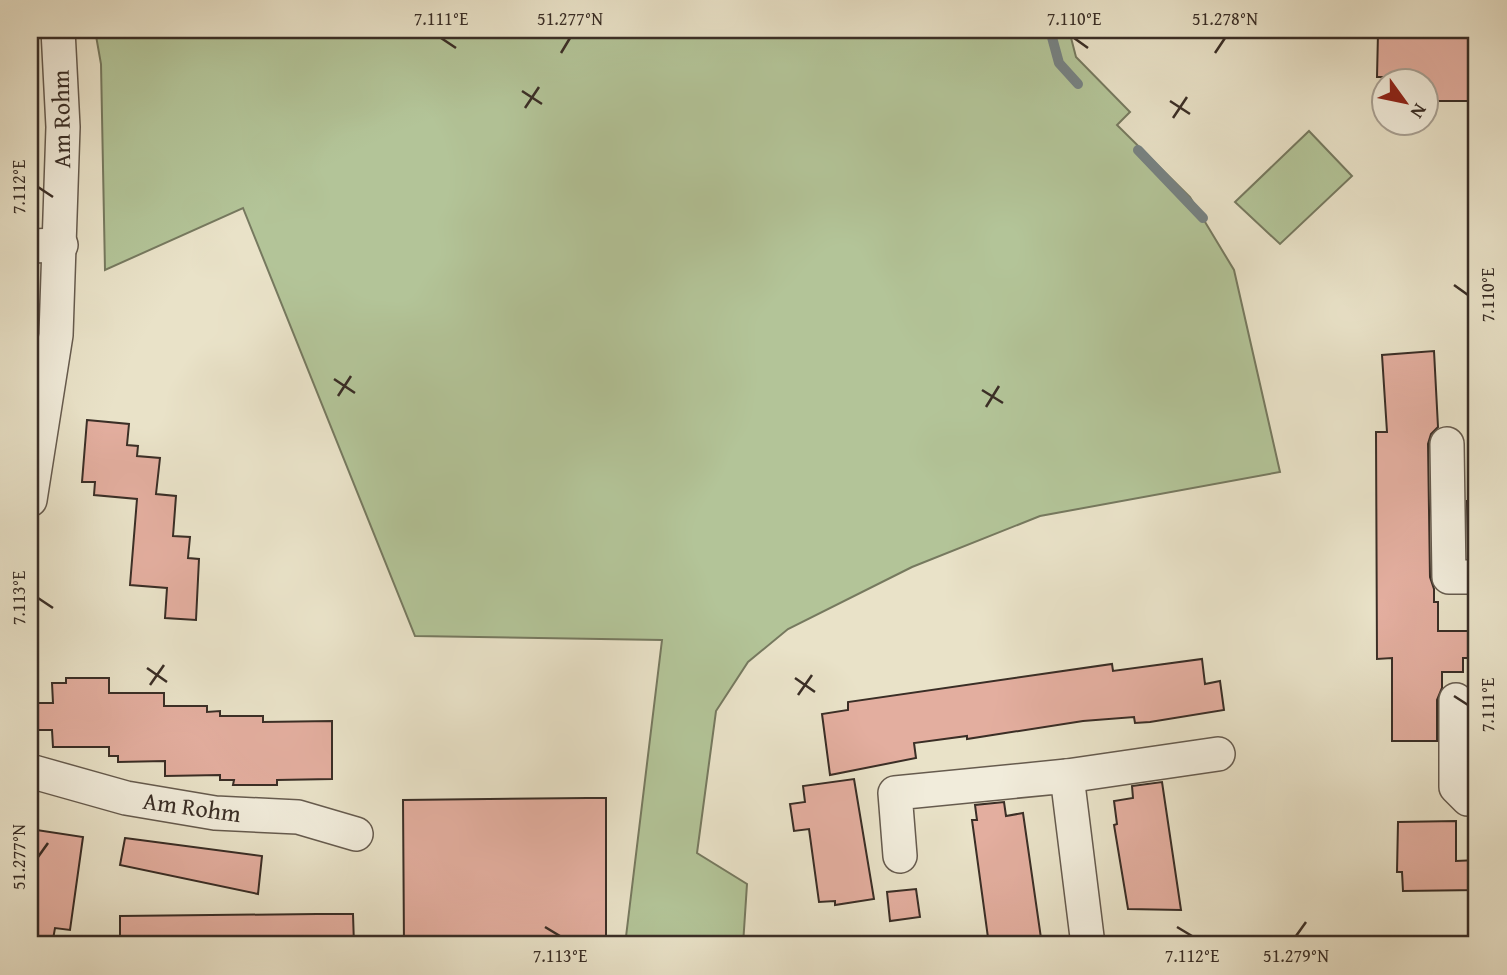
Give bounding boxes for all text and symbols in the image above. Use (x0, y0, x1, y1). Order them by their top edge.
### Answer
text: 7.111°E (414, 5, 468, 32)
text: 51.277°N (537, 5, 603, 32)
text: 7.110°E (1047, 5, 1101, 32)
text: 51.278°N (1192, 5, 1258, 32)
north arrow (1370, 66, 1440, 136)
street label: Am Rohm (43, 69, 79, 169)
text: N (1404, 98, 1434, 124)
text: 7.112°E (5, 160, 32, 214)
text: 7.110°E (1474, 268, 1501, 322)
text: 7.113°E (5, 571, 32, 625)
text: 7.111°E (1474, 678, 1501, 732)
street label: Am Rohm (141, 783, 244, 831)
text: 51.277°N (5, 824, 32, 890)
text: 7.113°E (533, 942, 587, 969)
text: 7.112°E (1165, 942, 1219, 969)
text: 51.279°N (1263, 942, 1329, 969)

